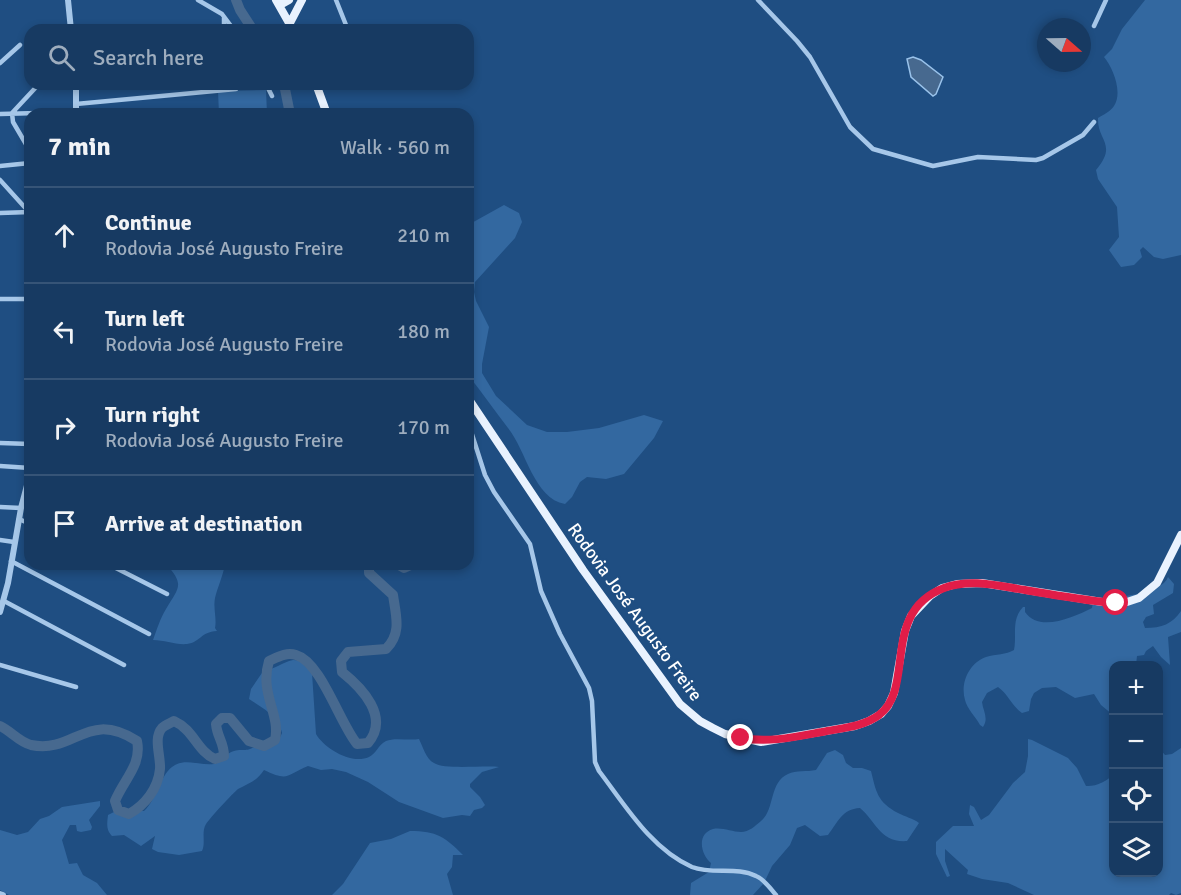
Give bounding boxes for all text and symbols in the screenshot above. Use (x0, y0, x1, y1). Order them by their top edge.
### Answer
north arrow (1037, 18, 1091, 72)
search box (24, 24, 474, 90)
icon: search (45, 41, 78, 74)
text: Search here (93, 44, 204, 71)
text: 7 min (48, 131, 111, 163)
text: Walk · 560 m (340, 135, 450, 160)
text: Continue (105, 209, 192, 236)
icon: ahead (48, 219, 81, 252)
text: 210 m (397, 223, 450, 248)
text: Rodovia José Augusto Freire (105, 236, 344, 261)
text: Turn left (105, 305, 185, 332)
icon: left (48, 315, 81, 348)
text: 180 m (397, 319, 450, 344)
text: Rodovia José Augusto Freire (105, 332, 344, 357)
text: Turn right (105, 401, 200, 428)
icon: right (48, 411, 81, 444)
text: 170 m (397, 415, 450, 440)
text: Rodovia José Augusto Freire (105, 428, 344, 453)
icon: arrive (48, 507, 81, 540)
text: Arrive at destination (105, 510, 302, 537)
street label: Rodovia José Augusto Freire (563, 519, 707, 705)
route start (1102, 589, 1128, 615)
map controls (1109, 661, 1163, 877)
button: + (1109, 661, 1163, 715)
button: − (1109, 715, 1163, 769)
route end (727, 724, 753, 750)
button: locate (1109, 769, 1163, 823)
button: layers (1109, 823, 1163, 877)

